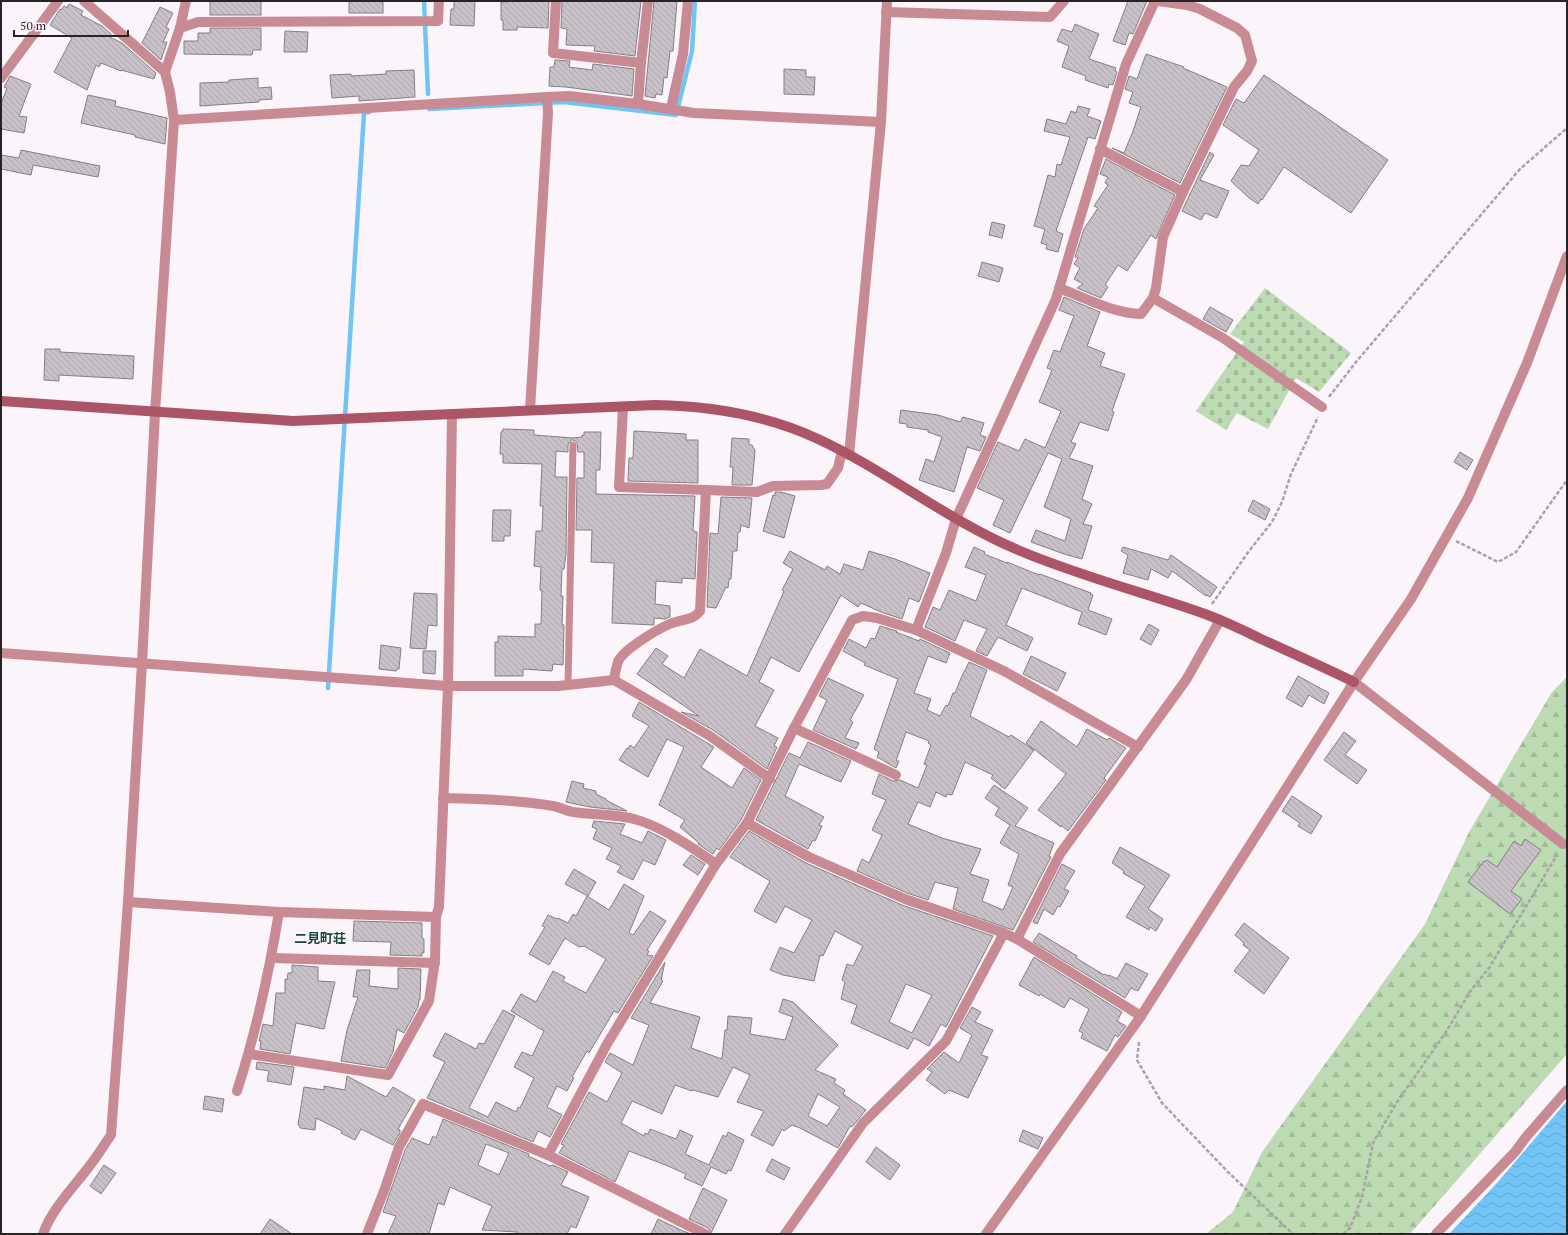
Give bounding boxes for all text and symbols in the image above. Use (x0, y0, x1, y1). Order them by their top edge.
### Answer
scale bar (14, 12, 128, 38)
text: 50 m (20, 18, 47, 33)
district label: 二見町荘 (294, 929, 346, 947)

